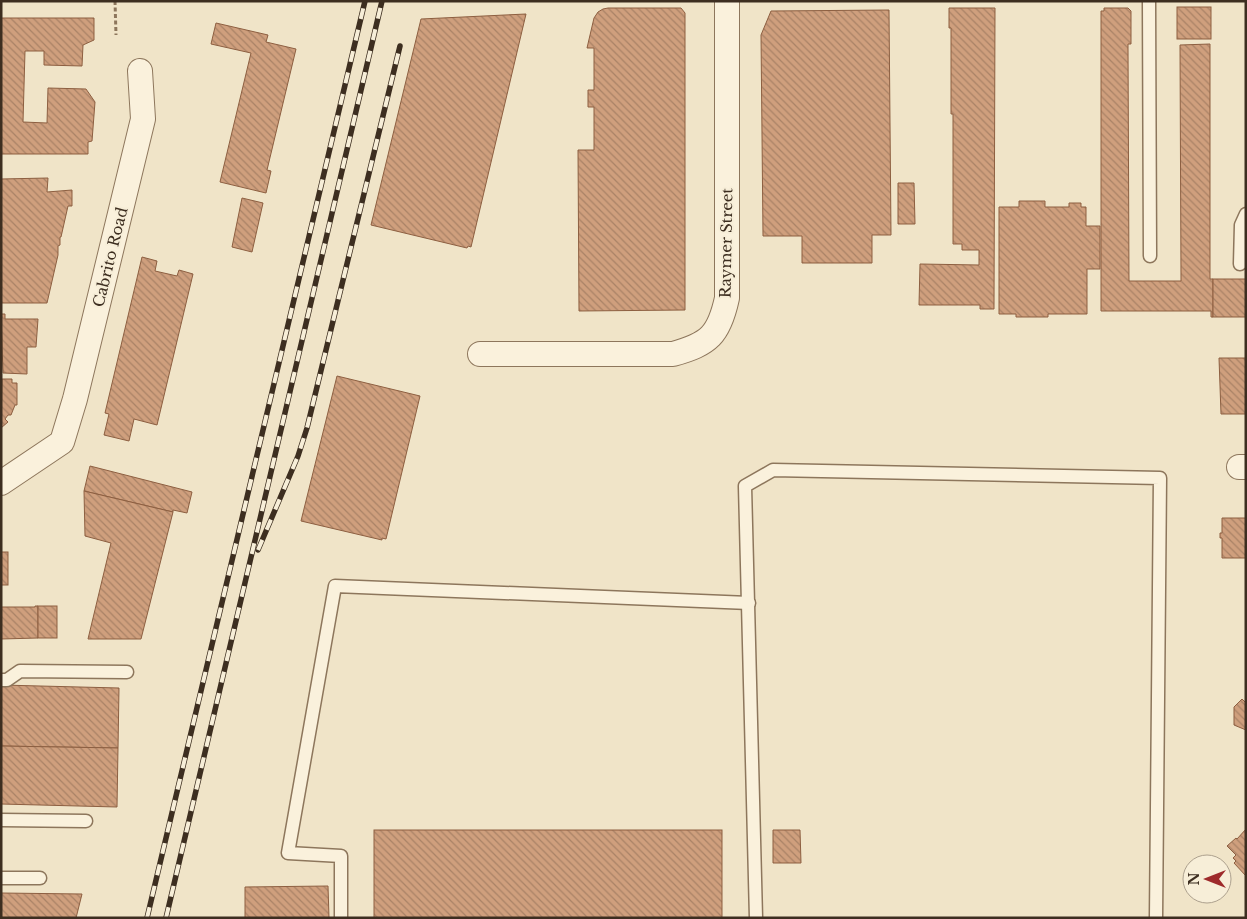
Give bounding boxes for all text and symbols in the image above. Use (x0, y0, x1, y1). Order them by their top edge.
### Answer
street label: Raymer Street (716, 187, 736, 298)
street label: Cabrito Road (88, 205, 132, 309)
north arrow (1182, 854, 1232, 904)
text: N (1185, 872, 1203, 886)

